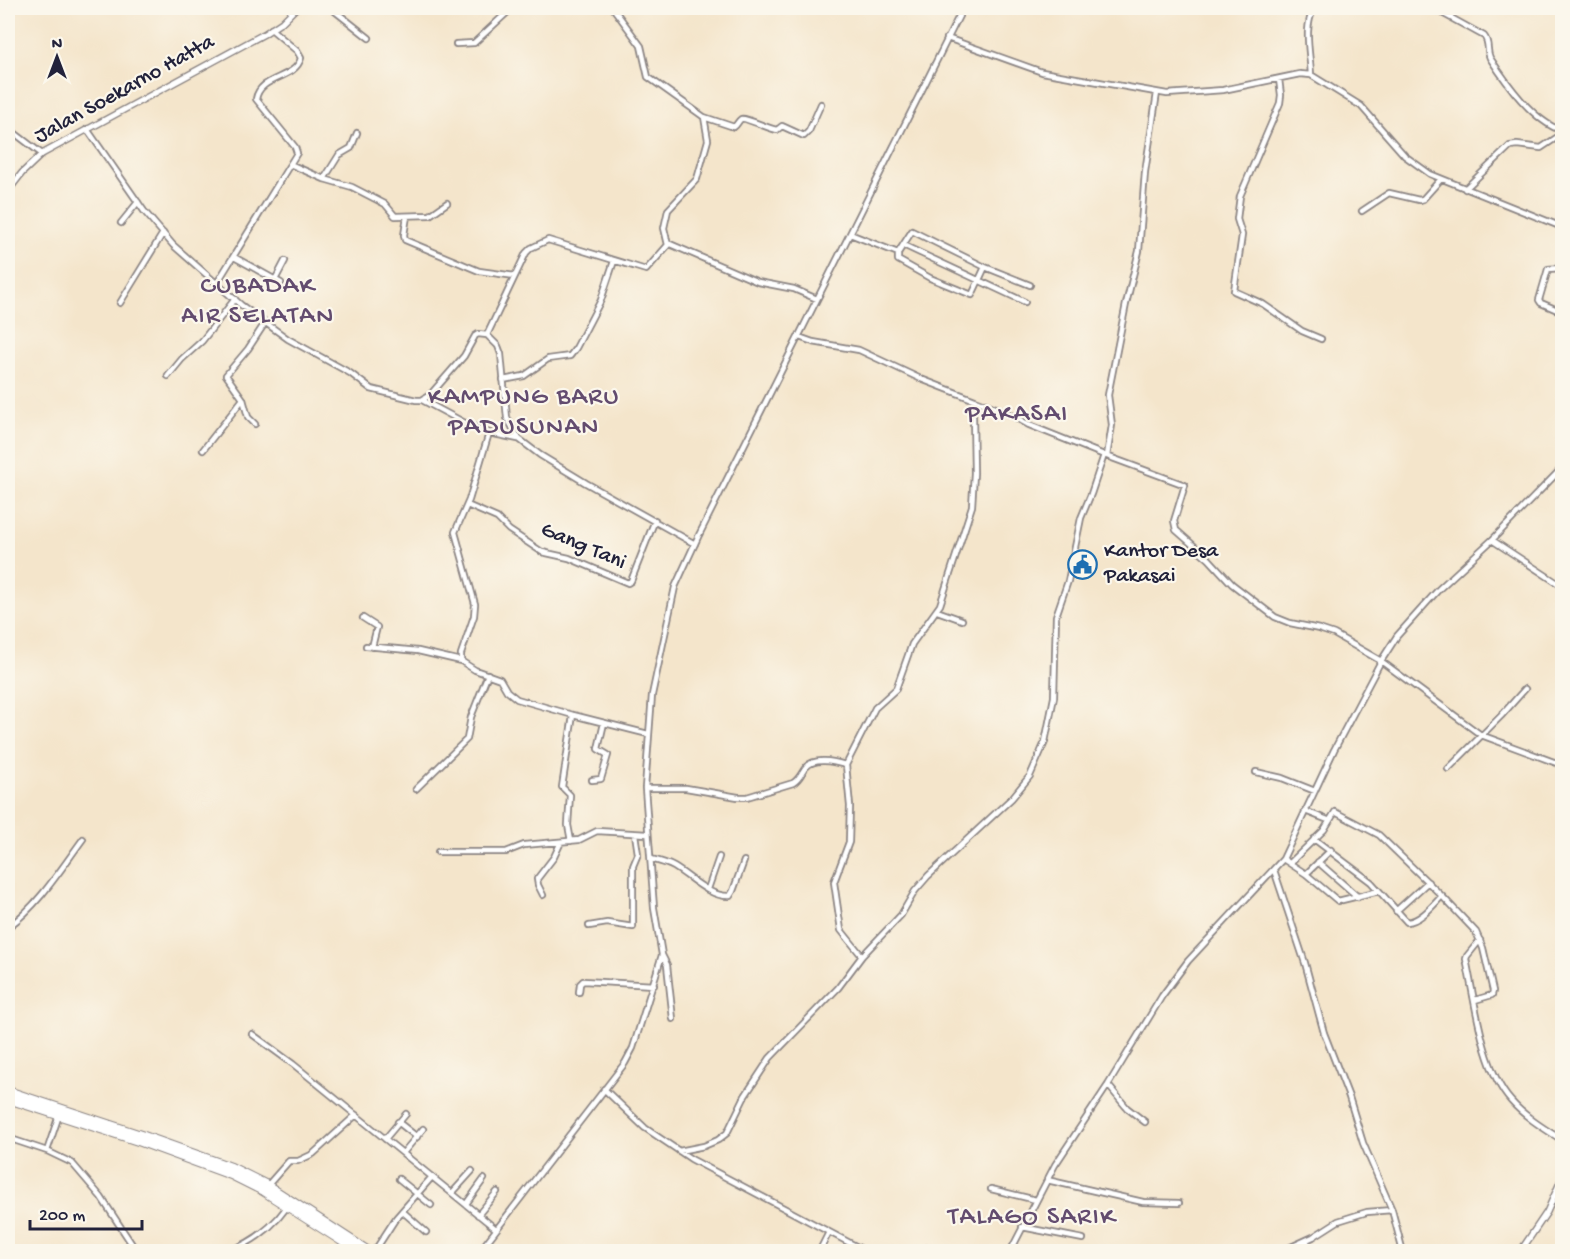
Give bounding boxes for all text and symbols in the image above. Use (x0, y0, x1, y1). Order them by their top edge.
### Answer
north arrow (27, 27, 87, 87)
street label: Jalan Soekarno Hatta (31, 29, 220, 150)
text: N (52, 36, 63, 55)
district label: CUBADAK AIR SELATAN (181, 272, 335, 333)
district label: KAMPUNG BARU PADUSUNAN (428, 383, 620, 444)
district label: PAKASAI (964, 400, 1069, 431)
street label: Gang Tani (536, 517, 630, 577)
place label: Kantor Desa Pakasai (1103, 539, 1219, 590)
public building icon: Kantor Desa Pakasai (1067, 549, 1099, 581)
scale bar (30, 1193, 142, 1231)
district label: TALAGO SARIK (946, 1203, 1117, 1234)
text: 200 m (39, 1206, 86, 1227)

